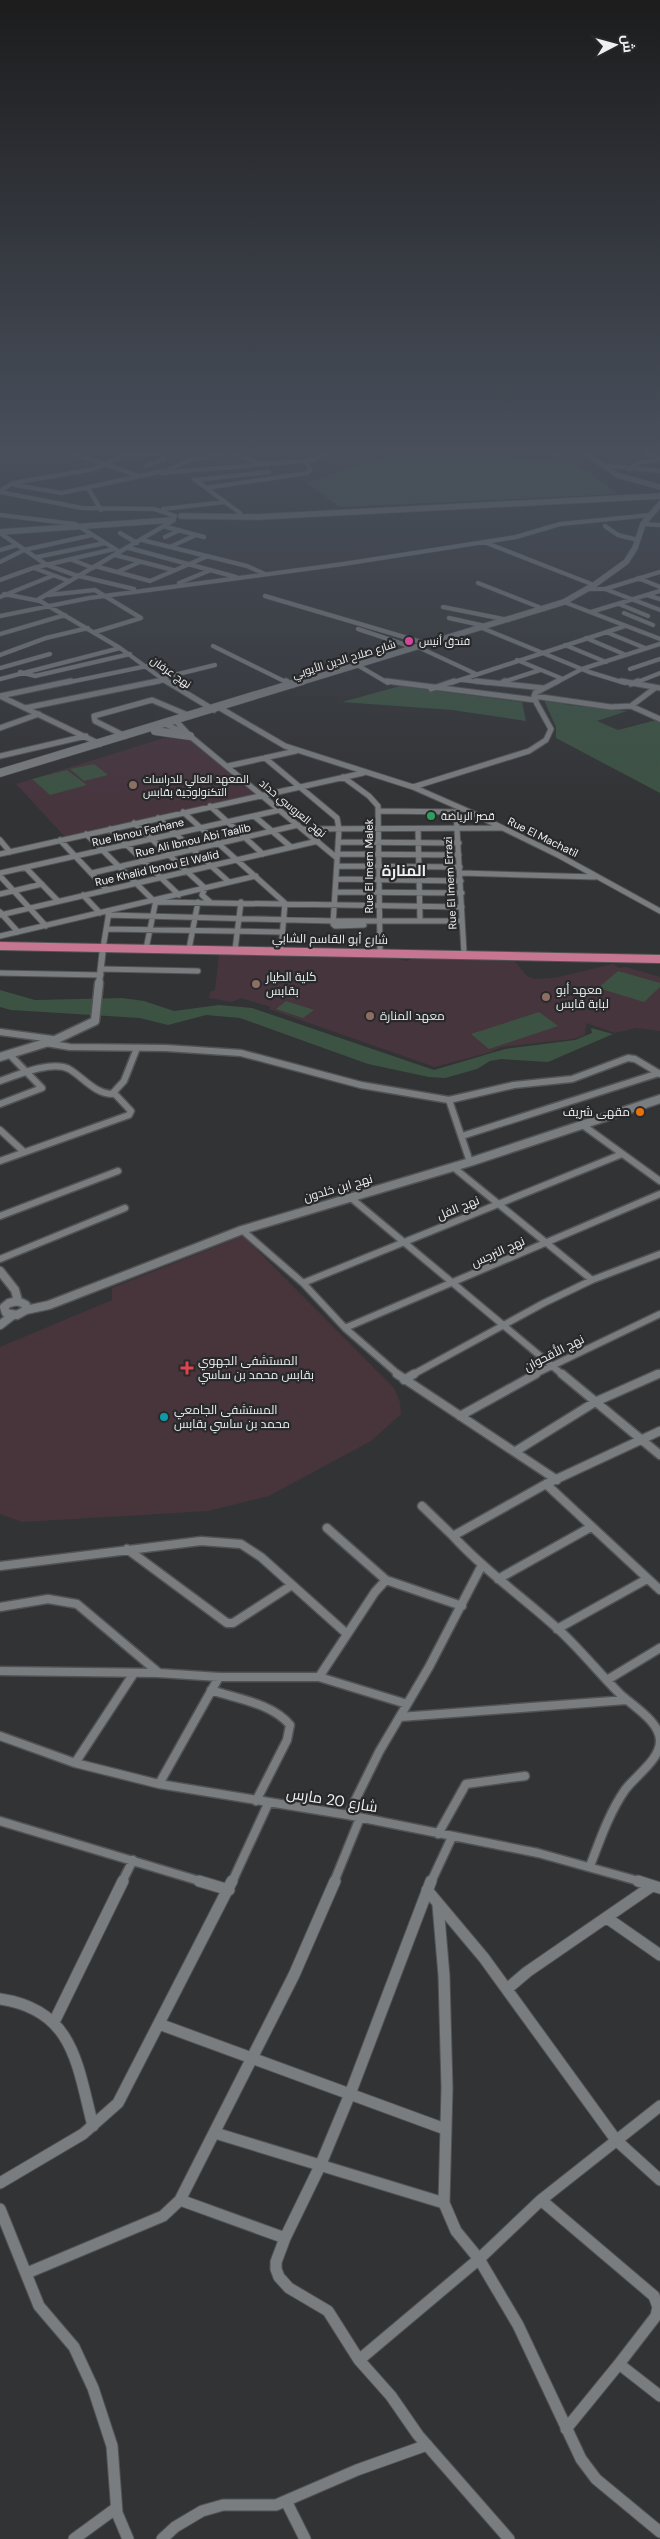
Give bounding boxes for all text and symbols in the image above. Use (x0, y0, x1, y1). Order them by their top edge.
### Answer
north arrow (590, 20, 640, 70)
text: ش (618, 34, 638, 54)
place label: فندق أنيس (419, 634, 470, 648)
marker: فندق أنيس (403, 635, 415, 647)
street label: شارع صلاح الدين الأيوبي (291, 637, 398, 683)
street label: نهج عرفان (147, 653, 194, 692)
place label: المعهد العالي للدراسات التكنولوجية بقابس (143, 772, 249, 799)
street label: نهج العروسي حداد (256, 776, 329, 841)
marker: المعهد العالي للدراسات التكنولوجية بقابس (127, 779, 139, 791)
place label: قصر الرياضة (441, 809, 495, 823)
marker: قصر الرياضة (425, 810, 437, 822)
street label: Rue El Machatil (505, 814, 581, 860)
street label: Rue Ibnou Farhane (91, 815, 185, 849)
street label: Rue El Imem Malek (362, 818, 376, 913)
street label: Rue Ali Ibnou Abi Taalib (134, 820, 252, 860)
street label: Rue El Imem Errazi (441, 836, 459, 930)
street label: Rue Khalid Ibnou El Walid (94, 847, 220, 889)
district label: المنارة (382, 861, 426, 881)
street label: شارع أبو القاسم الشابي (272, 930, 388, 950)
place label: كلية الطيار بقابس (265, 969, 317, 999)
marker: كلية الطيار بقابس (250, 978, 262, 990)
place label: معهد أبو لبابة قابس (556, 982, 609, 1012)
marker: معهد أبو لبابة قابس (540, 991, 552, 1003)
place label: معهد المنارة (380, 1008, 445, 1024)
marker: معهد المنارة (364, 1010, 376, 1022)
place label: مقهى شريف (563, 1104, 630, 1120)
marker: مقهى شريف (634, 1106, 646, 1118)
street label: نهج ابن خلدون (302, 1171, 374, 1205)
street label: نهج الفل (434, 1192, 482, 1224)
street label: نهج النرجس (469, 1233, 527, 1271)
street label: نهج الأُقحوان (521, 1331, 587, 1375)
place label: المستشفى الجهوي بقابس محمد بن ساسي (198, 1353, 314, 1385)
marker: المستشفى الجهوي بقابس محمد بن ساسي (180, 1361, 194, 1375)
place label: المستشفى الجامعي محمد بن ساسي بقابس (174, 1402, 290, 1434)
marker: المستشفى الجامعي محمد بن ساسي بقابس (158, 1411, 170, 1423)
street label: شارع 20 مارس (285, 1783, 379, 1818)

